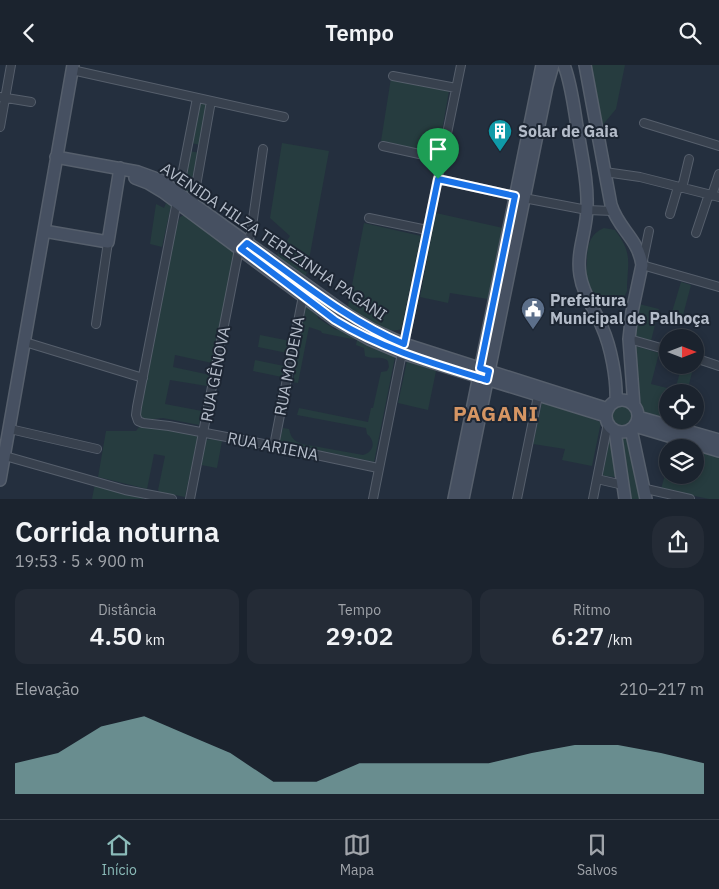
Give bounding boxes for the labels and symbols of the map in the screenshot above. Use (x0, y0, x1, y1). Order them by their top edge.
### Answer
building icon: Solar de Gaia (487, 118, 513, 152)
place label: Solar de Gaia (518, 121, 618, 141)
pin (417, 128, 459, 179)
street label: AVENIDA HILZA TEREZINHA PAGANI (157, 158, 391, 324)
place label: Prefeitura Municipal de Palhoça (550, 290, 710, 328)
public building icon: Prefeitura Municipal de Palhoça (520, 296, 546, 330)
street label: RUA MODENA (270, 315, 308, 417)
street label: RUA GÊNOVA (196, 324, 234, 424)
north arrow (659, 329, 704, 374)
district label: PAGANI (453, 399, 539, 427)
street label: RUA ARIENA (226, 427, 320, 465)

